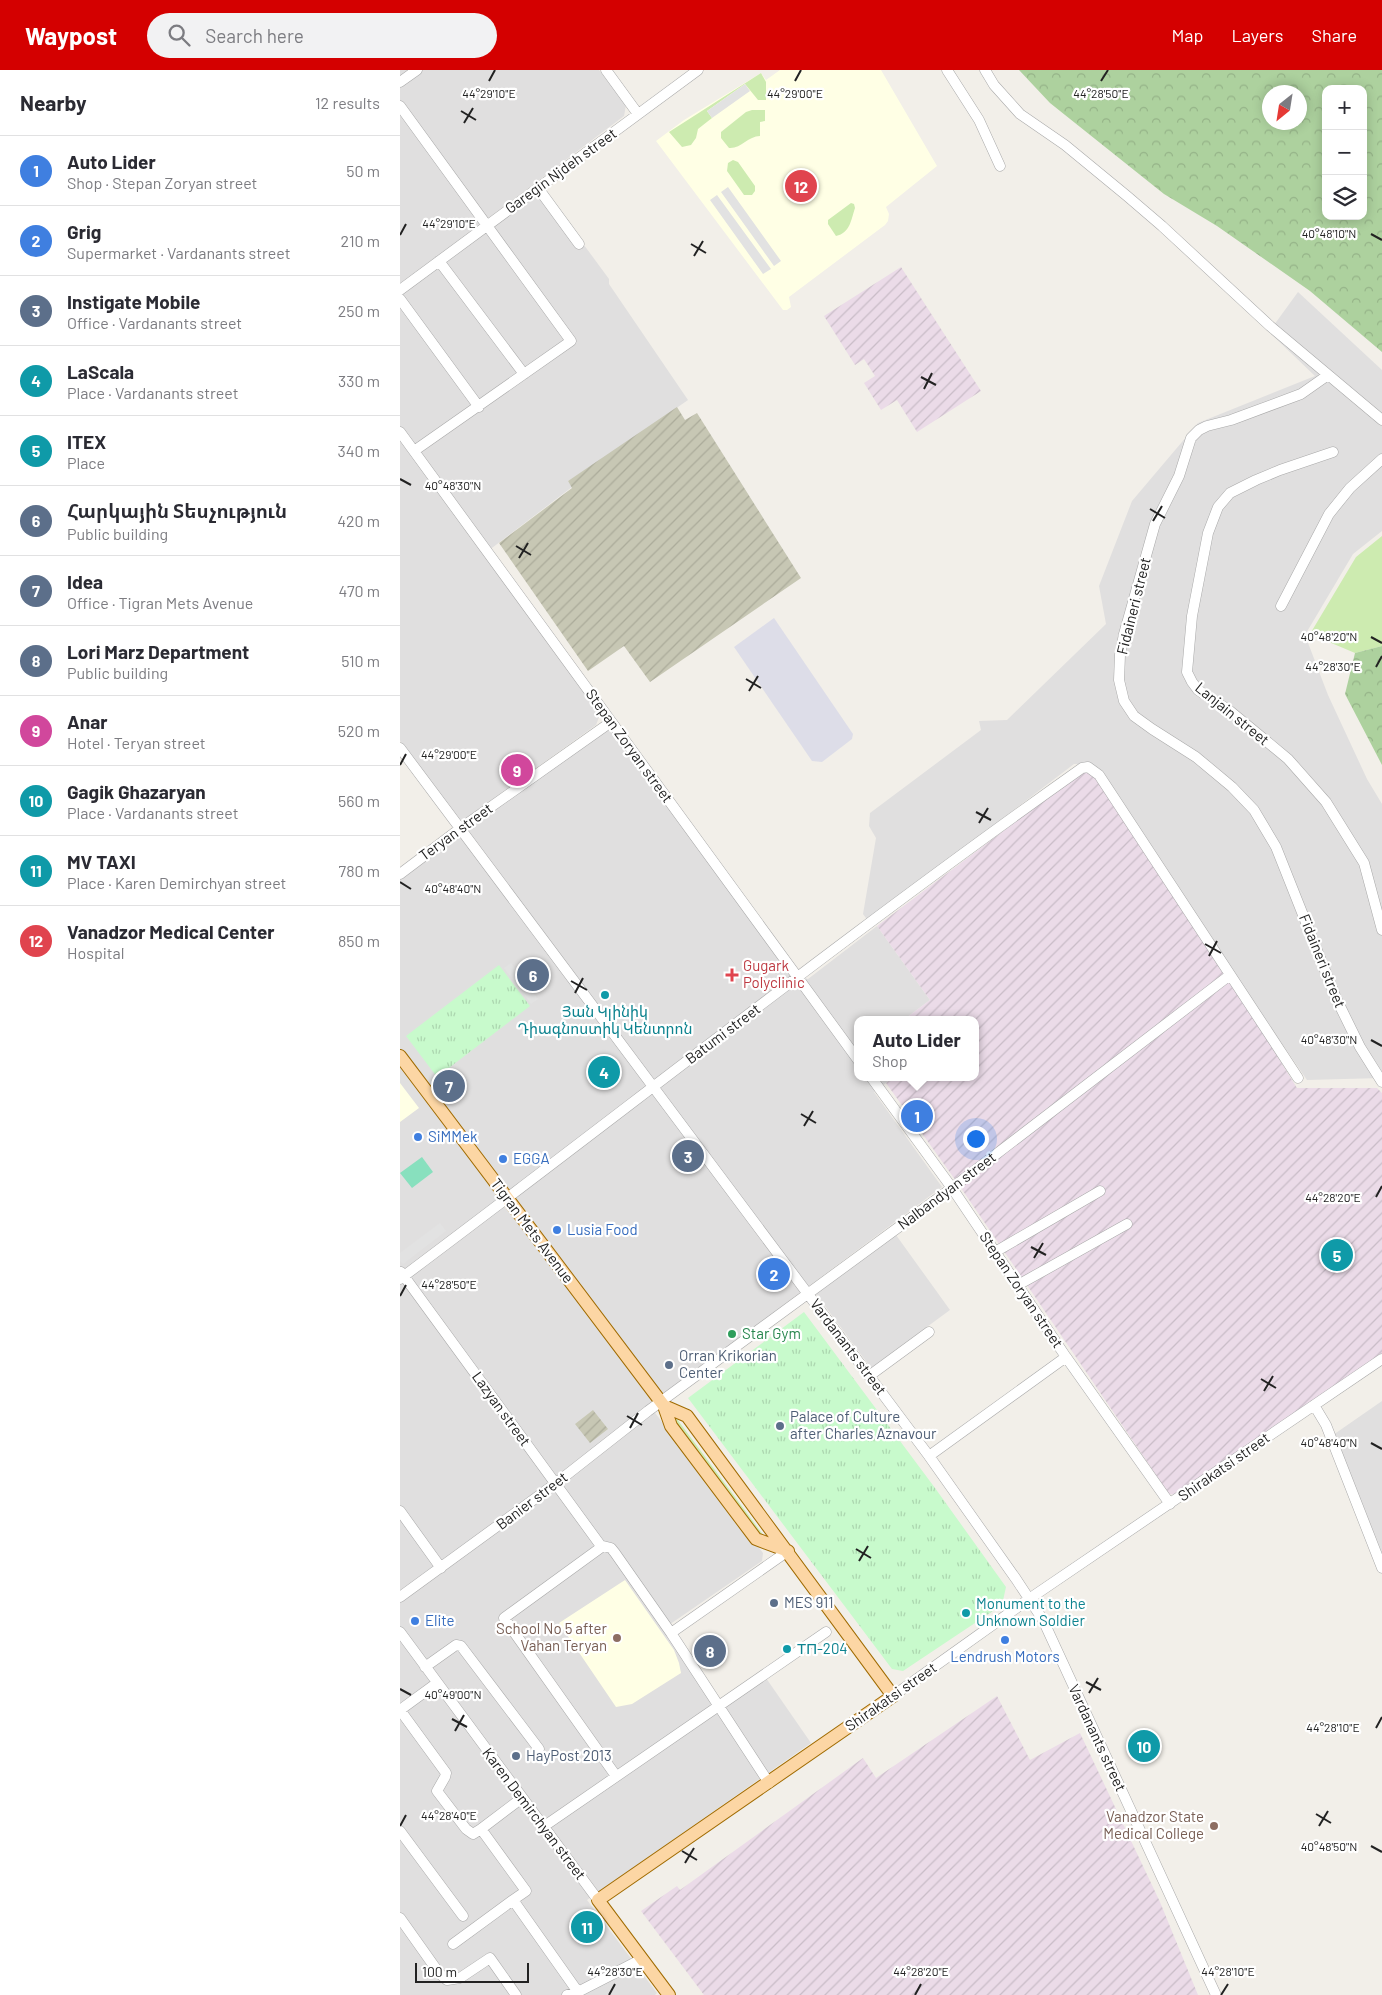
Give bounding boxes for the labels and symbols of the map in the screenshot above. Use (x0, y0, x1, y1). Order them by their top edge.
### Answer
north arrow (1262, 85, 1307, 130)
text: 44°29'10"E (462, 86, 516, 100)
text: 44°29'00"E (767, 86, 823, 100)
text: 44°28'50"E (1073, 86, 1129, 100)
street label: Garegin Njdeh street (501, 124, 620, 217)
pin: 12 (785, 167, 817, 205)
text: 44°29'10"E (422, 216, 476, 230)
text: 40°48'10"N (1302, 226, 1356, 240)
text: 40°48'30"N (425, 478, 481, 492)
street label: Fidaineri street (1112, 555, 1154, 656)
text: 40°48'20"N (1301, 629, 1357, 643)
text: 44°28'30"E (1305, 659, 1361, 673)
street label: Lanjain street (1192, 678, 1273, 749)
street label: Stepan Zoryan street (582, 685, 677, 806)
text: 44°29'00"E (421, 747, 477, 761)
pin: 9 (501, 751, 533, 789)
street label: Teryan street (415, 799, 496, 864)
text: 40°48'40"N (425, 881, 481, 895)
street label: Fidaineri street (1296, 911, 1350, 1010)
pin: 6 (517, 956, 549, 994)
place label: Gugark Polyclinic (743, 956, 805, 991)
marker: Gugark Polyclinic (725, 968, 739, 982)
marker: Յան Կլինիկ Դիագնոստիկ Կենտրոն (599, 989, 611, 1001)
street label: Batumi street (681, 999, 763, 1067)
place label: Յան Կլինիկ Դիագնոստիկ Կենտրոն (517, 1002, 693, 1038)
text: 40°48'30"N (1301, 1032, 1357, 1046)
pin: 4 (588, 1053, 620, 1091)
pin: 7 (433, 1067, 465, 1105)
pin: 1 (901, 1097, 933, 1135)
your location (963, 1126, 989, 1152)
place label: SiMMek (428, 1127, 478, 1145)
marker: SiMMek (412, 1131, 424, 1143)
pin: 3 (672, 1137, 704, 1175)
street label: Nalbandyan street (894, 1147, 999, 1233)
place label: EGGA (513, 1149, 550, 1167)
marker: EGGA (497, 1153, 509, 1165)
street label: Tigran Mets Avenue (488, 1175, 578, 1286)
text: 44°28'20"E (1305, 1190, 1361, 1204)
place label: Lusia Food (567, 1220, 638, 1238)
marker: Lusia Food (551, 1224, 563, 1236)
street label: Stepan Zoryan street (976, 1228, 1067, 1351)
pin: 5 (1321, 1236, 1353, 1274)
pin: 2 (758, 1255, 790, 1293)
text: 44°28'50"E (421, 1277, 477, 1291)
street label: Vardanants street (807, 1295, 891, 1398)
place label: Star Gym (742, 1324, 801, 1342)
marker: Star Gym (726, 1328, 738, 1340)
place label: Orran Krikorian Center (679, 1346, 777, 1381)
marker: Orran Krikorian Center (663, 1359, 675, 1371)
street label: Lazyan street (469, 1368, 535, 1449)
place label: Palace of Culture after Charles Aznavour (790, 1407, 937, 1442)
marker: Palace of Culture after Charles Aznavour (774, 1420, 786, 1432)
street label: Shirakatsi street (1174, 1428, 1273, 1504)
text: 40°48'40"N (1301, 1435, 1357, 1449)
street label: Banier street (492, 1468, 571, 1533)
place label: MES 911 (784, 1593, 834, 1611)
place label: Monument to the Unknown Soldier (976, 1594, 1086, 1629)
marker: MES 911 (768, 1597, 780, 1609)
marker: Monument to the Unknown Soldier (960, 1607, 972, 1619)
place label: Elite (425, 1611, 455, 1629)
marker: Elite (409, 1615, 421, 1627)
place label: School No 5 after Vahan Teryan (496, 1619, 608, 1654)
marker: School No 5 after Vahan Teryan (611, 1632, 623, 1644)
pin: 8 (694, 1632, 726, 1670)
marker: Lendrush Motors (999, 1634, 1011, 1646)
place label: ТП-204 (797, 1639, 848, 1657)
marker: ТП-204 (781, 1643, 793, 1655)
place label: Lendrush Motors (950, 1647, 1060, 1665)
street label: Shirakatsi street (841, 1658, 940, 1734)
street label: Vardanants street (1065, 1681, 1131, 1794)
text: 40°49'00"N (424, 1687, 482, 1701)
text: 44°28'10"E (1306, 1720, 1360, 1734)
pin: 10 (1128, 1727, 1160, 1765)
street label: Karen Demirchyan street (479, 1744, 590, 1883)
place label: HayPost 2013 (526, 1746, 612, 1764)
marker: HayPost 2013 (510, 1750, 522, 1762)
place label: Vanadzor State Medical College (1103, 1807, 1204, 1842)
text: 44°28'40"E (421, 1808, 477, 1822)
marker: Vanadzor State Medical College (1208, 1820, 1220, 1832)
text: 40°48'50"N (1301, 1839, 1357, 1853)
pin: 11 (571, 1908, 603, 1946)
scale bar (415, 1960, 529, 1983)
text: 44°28'30"E (587, 1964, 643, 1978)
text: 44°28'20"E (893, 1964, 949, 1978)
text: 44°28'10"E (1201, 1964, 1255, 1978)

